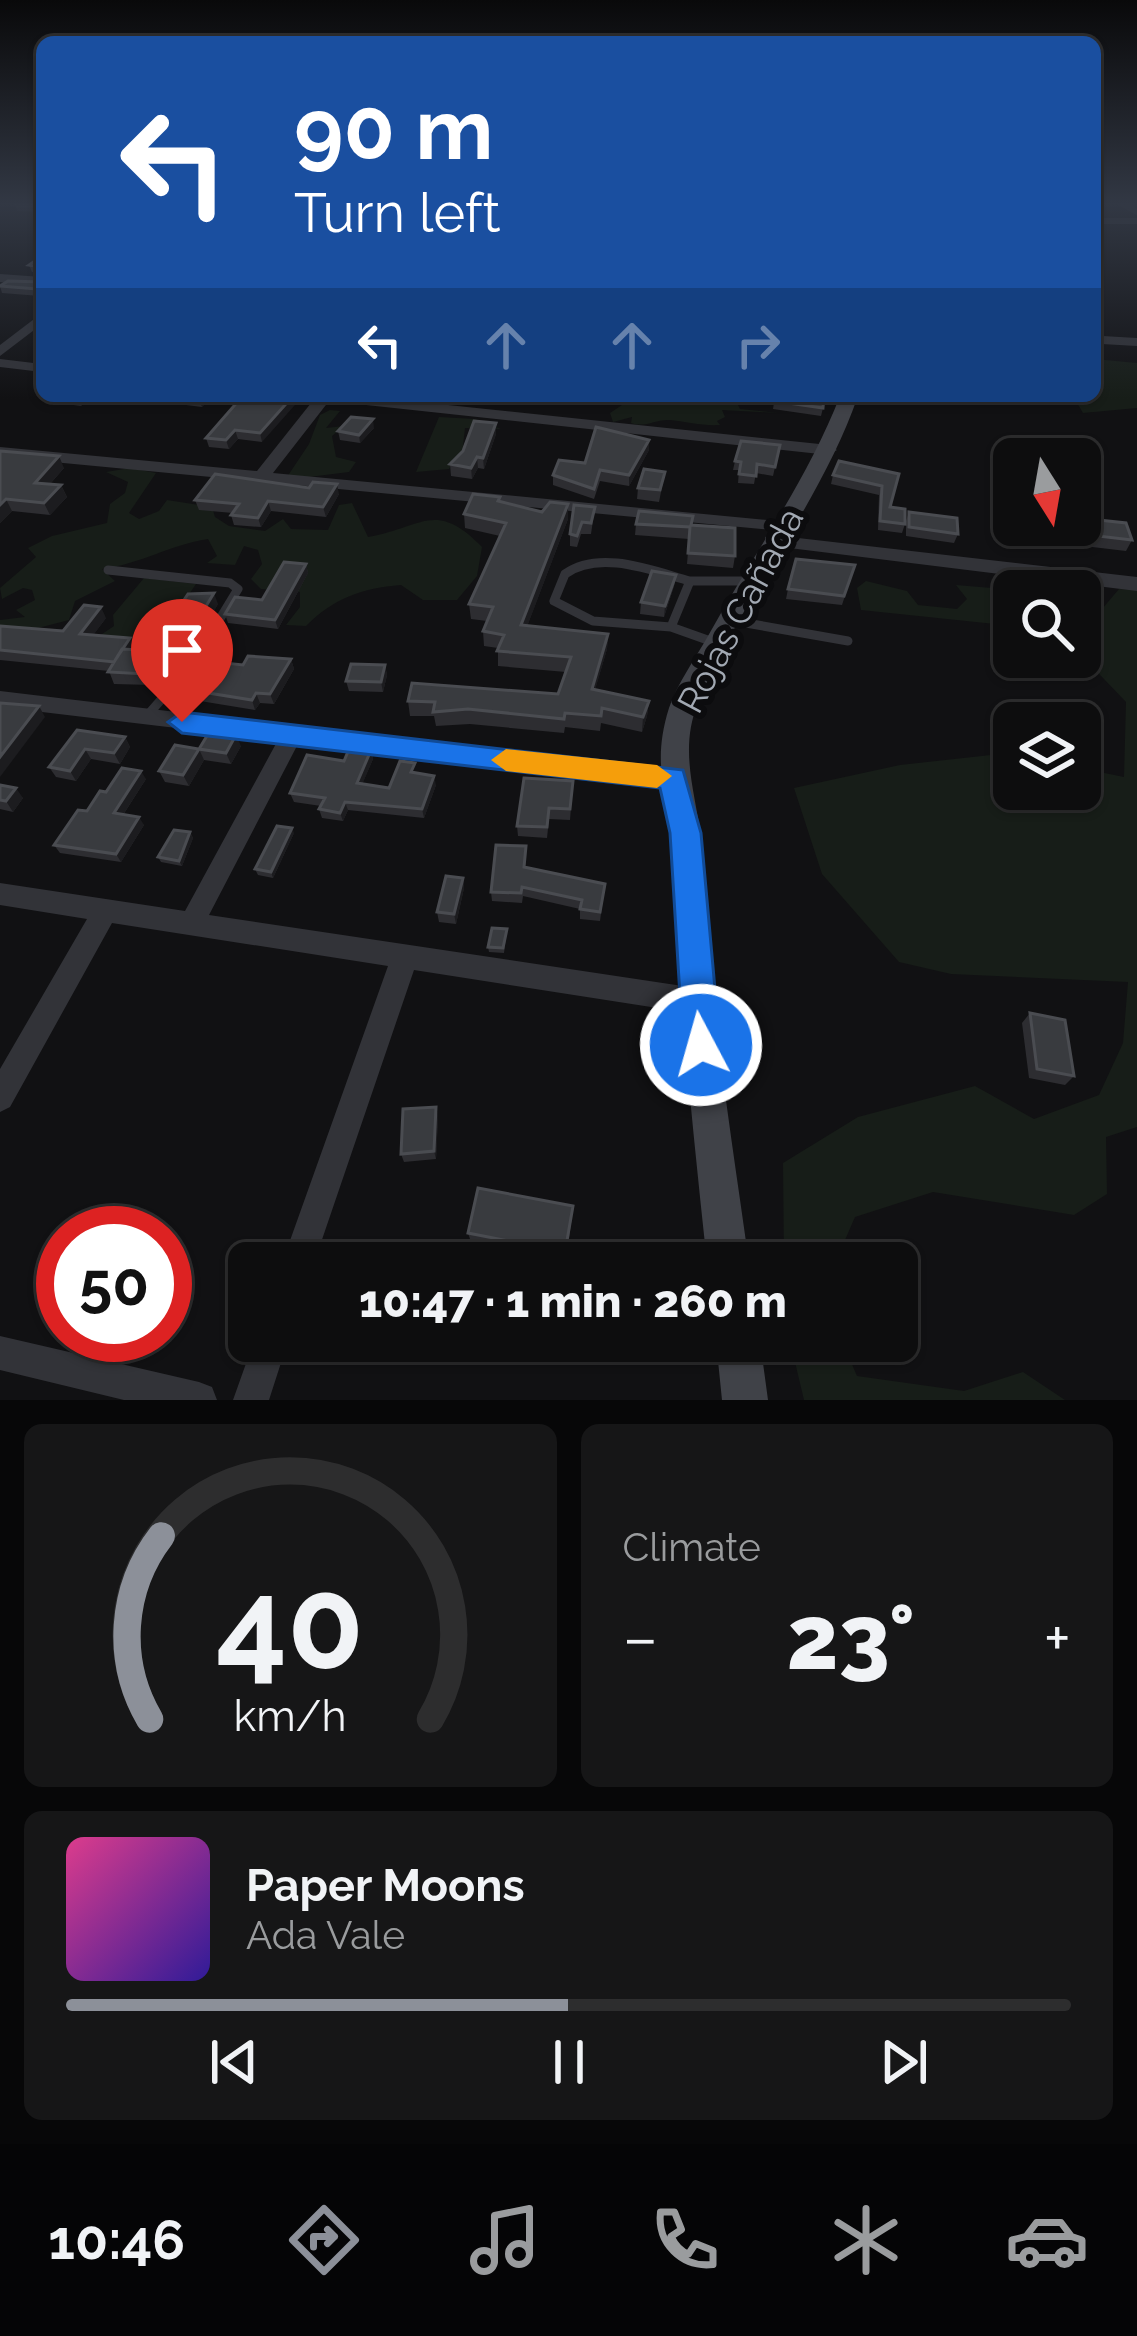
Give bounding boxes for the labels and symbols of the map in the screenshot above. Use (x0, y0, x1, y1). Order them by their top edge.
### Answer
north arrow (993, 438, 1101, 546)
street label: Rojas Cañada (669, 501, 811, 719)
pin (131, 599, 233, 722)
position arrow (638, 982, 764, 1108)
speed limit sign: 50 (36, 1206, 192, 1362)

